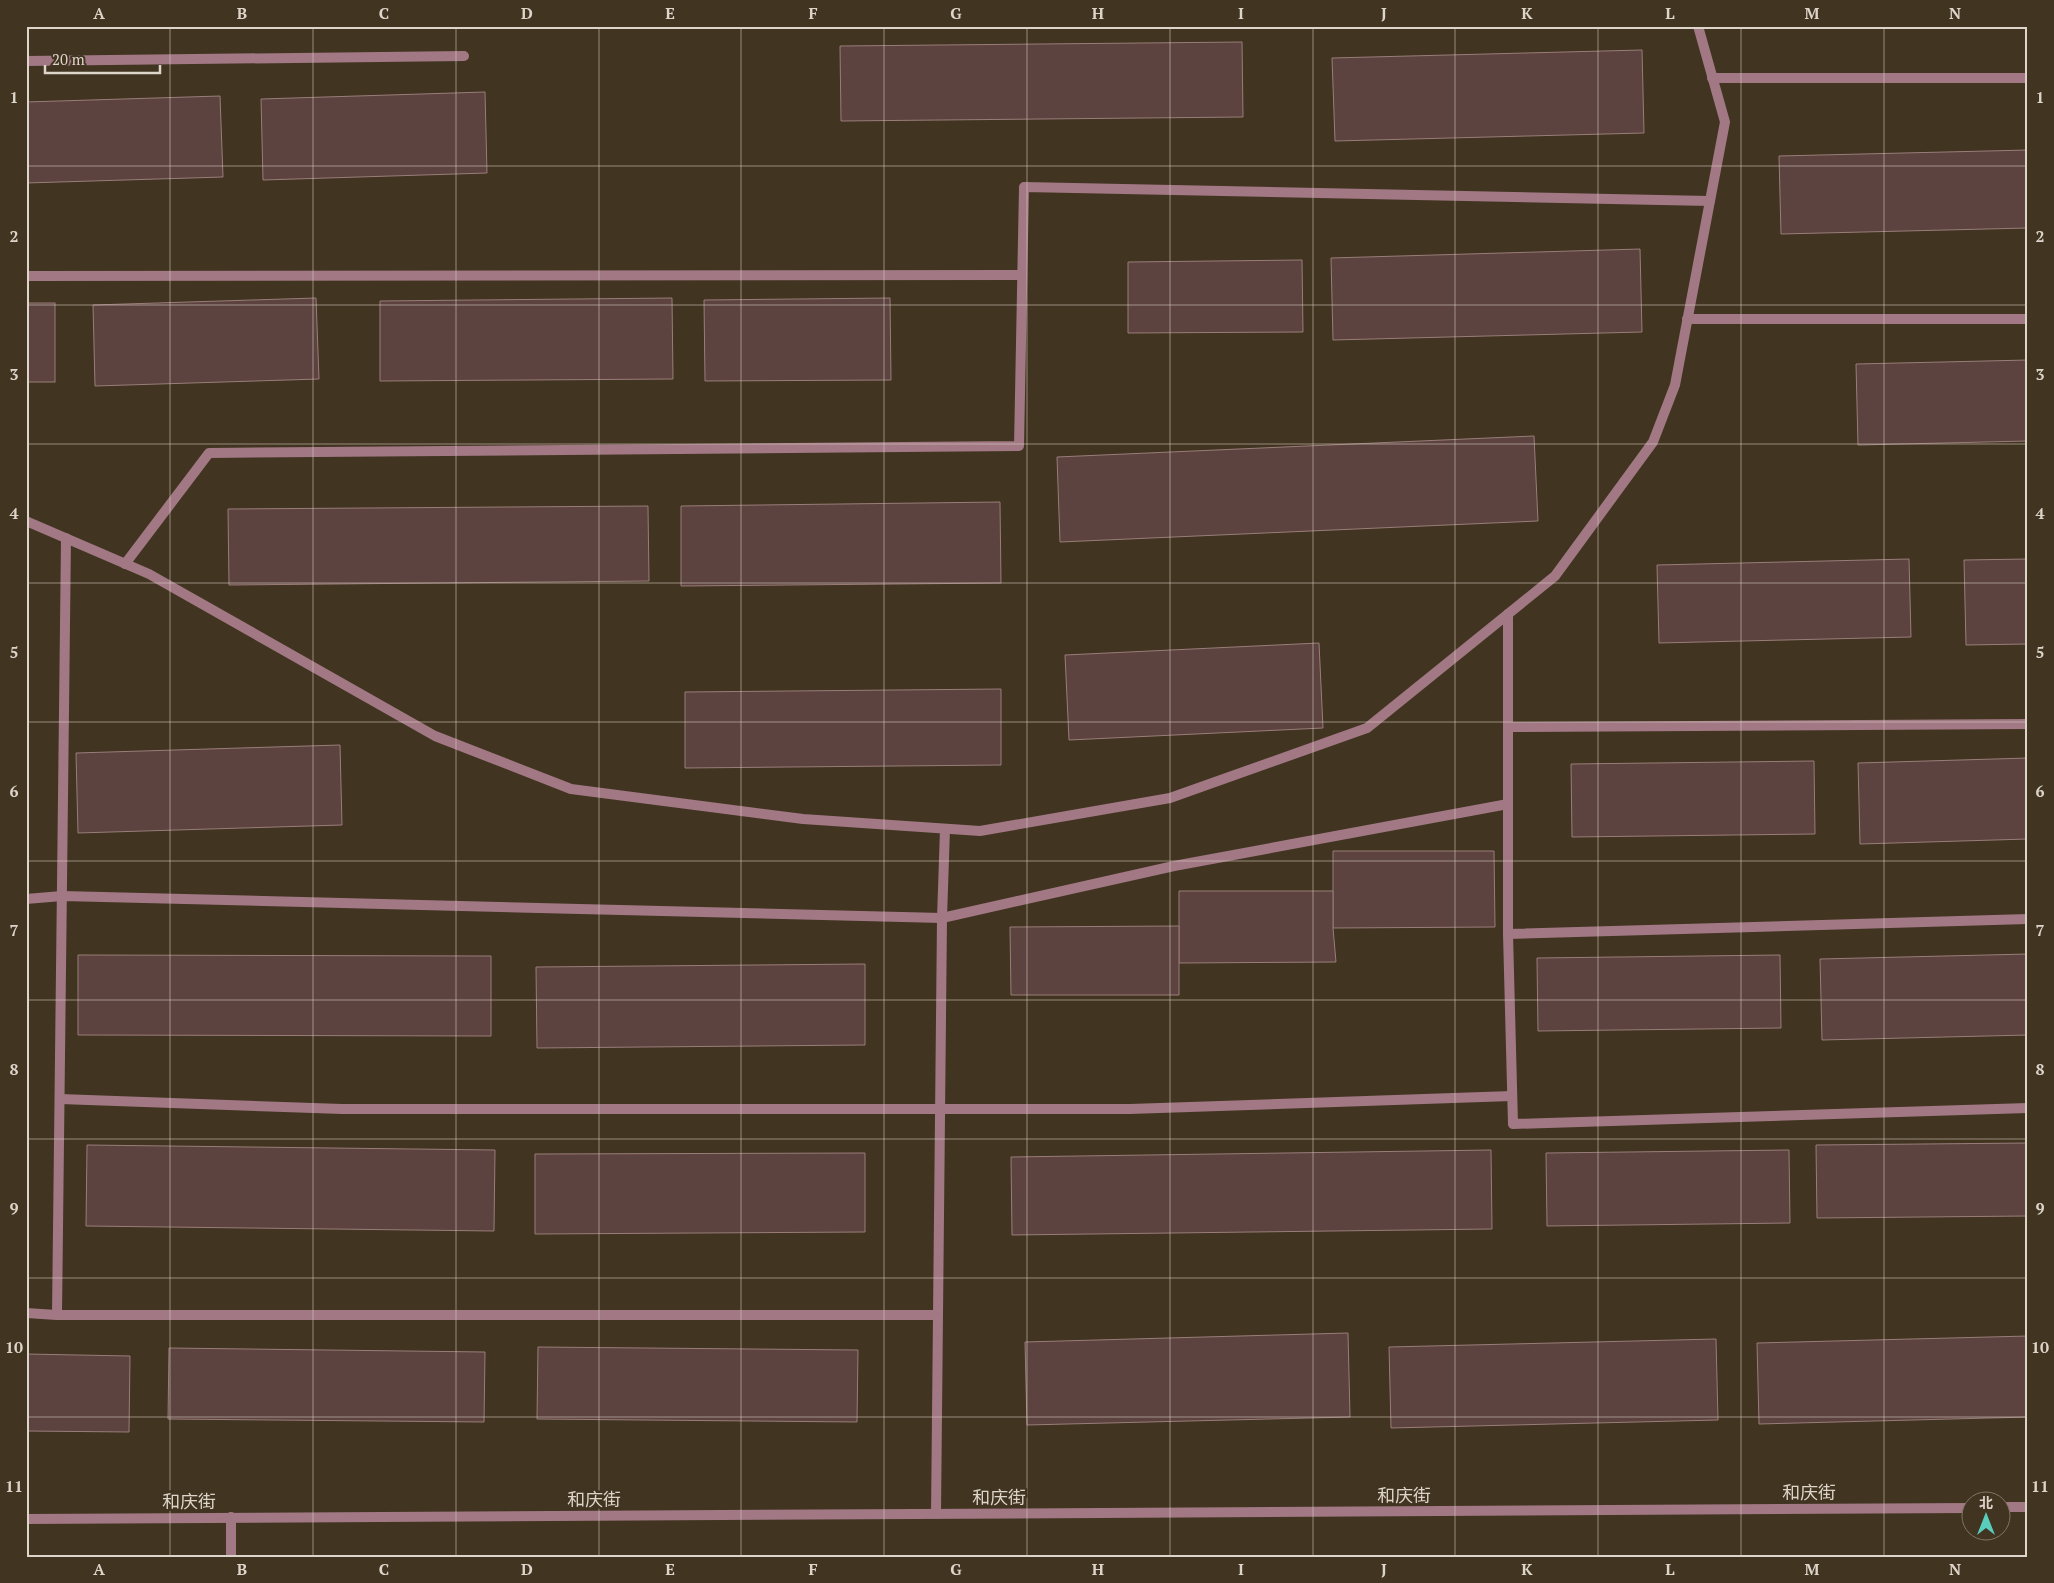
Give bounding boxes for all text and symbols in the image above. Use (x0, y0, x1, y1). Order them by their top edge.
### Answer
text: A (93, 2, 105, 24)
text: B (237, 2, 247, 24)
text: C (379, 2, 389, 24)
text: D (521, 2, 533, 24)
text: E (665, 2, 675, 24)
text: F (808, 2, 818, 24)
text: G (950, 2, 962, 24)
text: H (1092, 2, 1104, 24)
text: I (1238, 2, 1244, 24)
text: J (1381, 2, 1387, 24)
text: K (1521, 2, 1533, 24)
text: L (1665, 2, 1675, 24)
text: M (1805, 2, 1820, 24)
text: N (1949, 2, 1961, 24)
scale bar (45, 42, 160, 74)
text: 20 m (52, 49, 85, 69)
text: 1 (9, 86, 19, 108)
text: 1 (2035, 86, 2045, 108)
text: 2 (9, 225, 19, 247)
text: 2 (2035, 225, 2045, 247)
text: 3 (9, 363, 19, 385)
text: 3 (2035, 363, 2045, 385)
text: 4 (9, 502, 19, 524)
text: 4 (2035, 502, 2045, 524)
text: 5 (9, 641, 19, 663)
text: 5 (2035, 641, 2045, 663)
text: 6 (9, 780, 19, 802)
text: 6 (2035, 780, 2045, 802)
text: 7 (9, 919, 19, 941)
text: 7 (2035, 919, 2045, 941)
text: 8 (9, 1058, 19, 1080)
text: 8 (2035, 1058, 2045, 1080)
text: 9 (9, 1197, 19, 1219)
text: 9 (2035, 1197, 2045, 1219)
text: 10 (5, 1336, 23, 1358)
text: 10 (2031, 1336, 2049, 1358)
text: 11 (5, 1475, 23, 1497)
text: 11 (2031, 1475, 2049, 1497)
street label: 和庆街 (1782, 1480, 1836, 1504)
street label: 和庆街 (1377, 1483, 1431, 1507)
street label: 和庆街 (972, 1485, 1026, 1509)
street label: 和庆街 (567, 1487, 621, 1511)
street label: 和庆街 (162, 1489, 216, 1513)
north arrow (1962, 1490, 2012, 1540)
text: 北 (1979, 1493, 1993, 1512)
text: A (93, 1558, 105, 1580)
text: B (237, 1558, 247, 1580)
text: C (379, 1558, 389, 1580)
text: D (521, 1558, 533, 1580)
text: E (665, 1558, 675, 1580)
text: F (808, 1558, 818, 1580)
text: G (950, 1558, 962, 1580)
text: H (1092, 1558, 1104, 1580)
text: I (1238, 1558, 1244, 1580)
text: J (1381, 1558, 1387, 1580)
text: K (1521, 1558, 1533, 1580)
text: L (1665, 1558, 1675, 1580)
text: M (1805, 1558, 1820, 1580)
text: N (1949, 1558, 1961, 1580)

